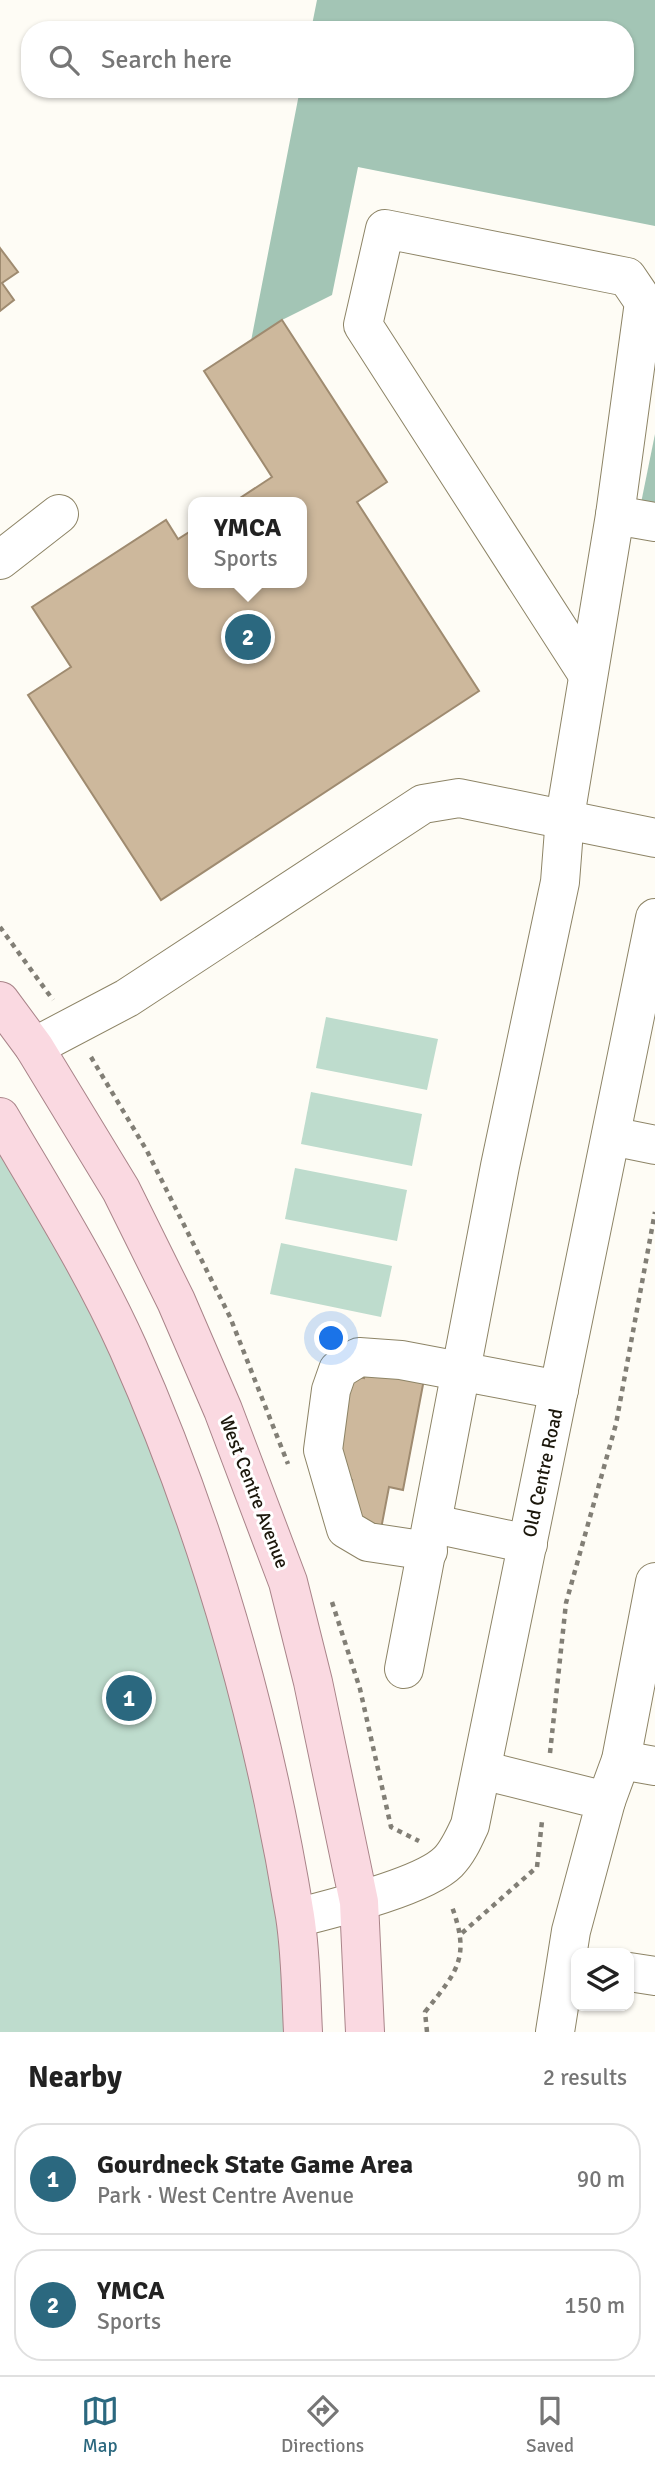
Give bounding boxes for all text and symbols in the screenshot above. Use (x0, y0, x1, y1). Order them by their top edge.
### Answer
search box (21, 21, 634, 98)
icon: search (45, 41, 83, 79)
text: Search here (101, 44, 232, 76)
popup (188, 497, 307, 588)
text: YMCA (214, 512, 281, 544)
text: Sports (214, 544, 278, 573)
pin: 2 (225, 611, 271, 663)
your location (314, 1321, 348, 1355)
street label: Old Centre Road (518, 1406, 568, 1540)
street label: West Centre Avenue (214, 1412, 294, 1572)
pin: 1 (106, 1672, 152, 1724)
map controls (571, 1948, 634, 2011)
button: layers (571, 1948, 634, 2011)
text: Nearby (28, 2059, 122, 2096)
text: 2 results (543, 2063, 627, 2092)
text: Gourdneck State Game Area (97, 2149, 413, 2181)
text: 1 (47, 2165, 59, 2194)
text: 90 m (577, 2165, 625, 2194)
text: Park · West Centre Avenue (97, 2181, 354, 2210)
text: YMCA (97, 2275, 165, 2307)
text: 2 (47, 2291, 59, 2320)
text: 150 m (564, 2291, 625, 2320)
text: Sports (97, 2307, 161, 2336)
tab: Map (81, 2392, 119, 2458)
tab: Directions (281, 2392, 364, 2458)
tab: Saved (526, 2392, 574, 2458)

